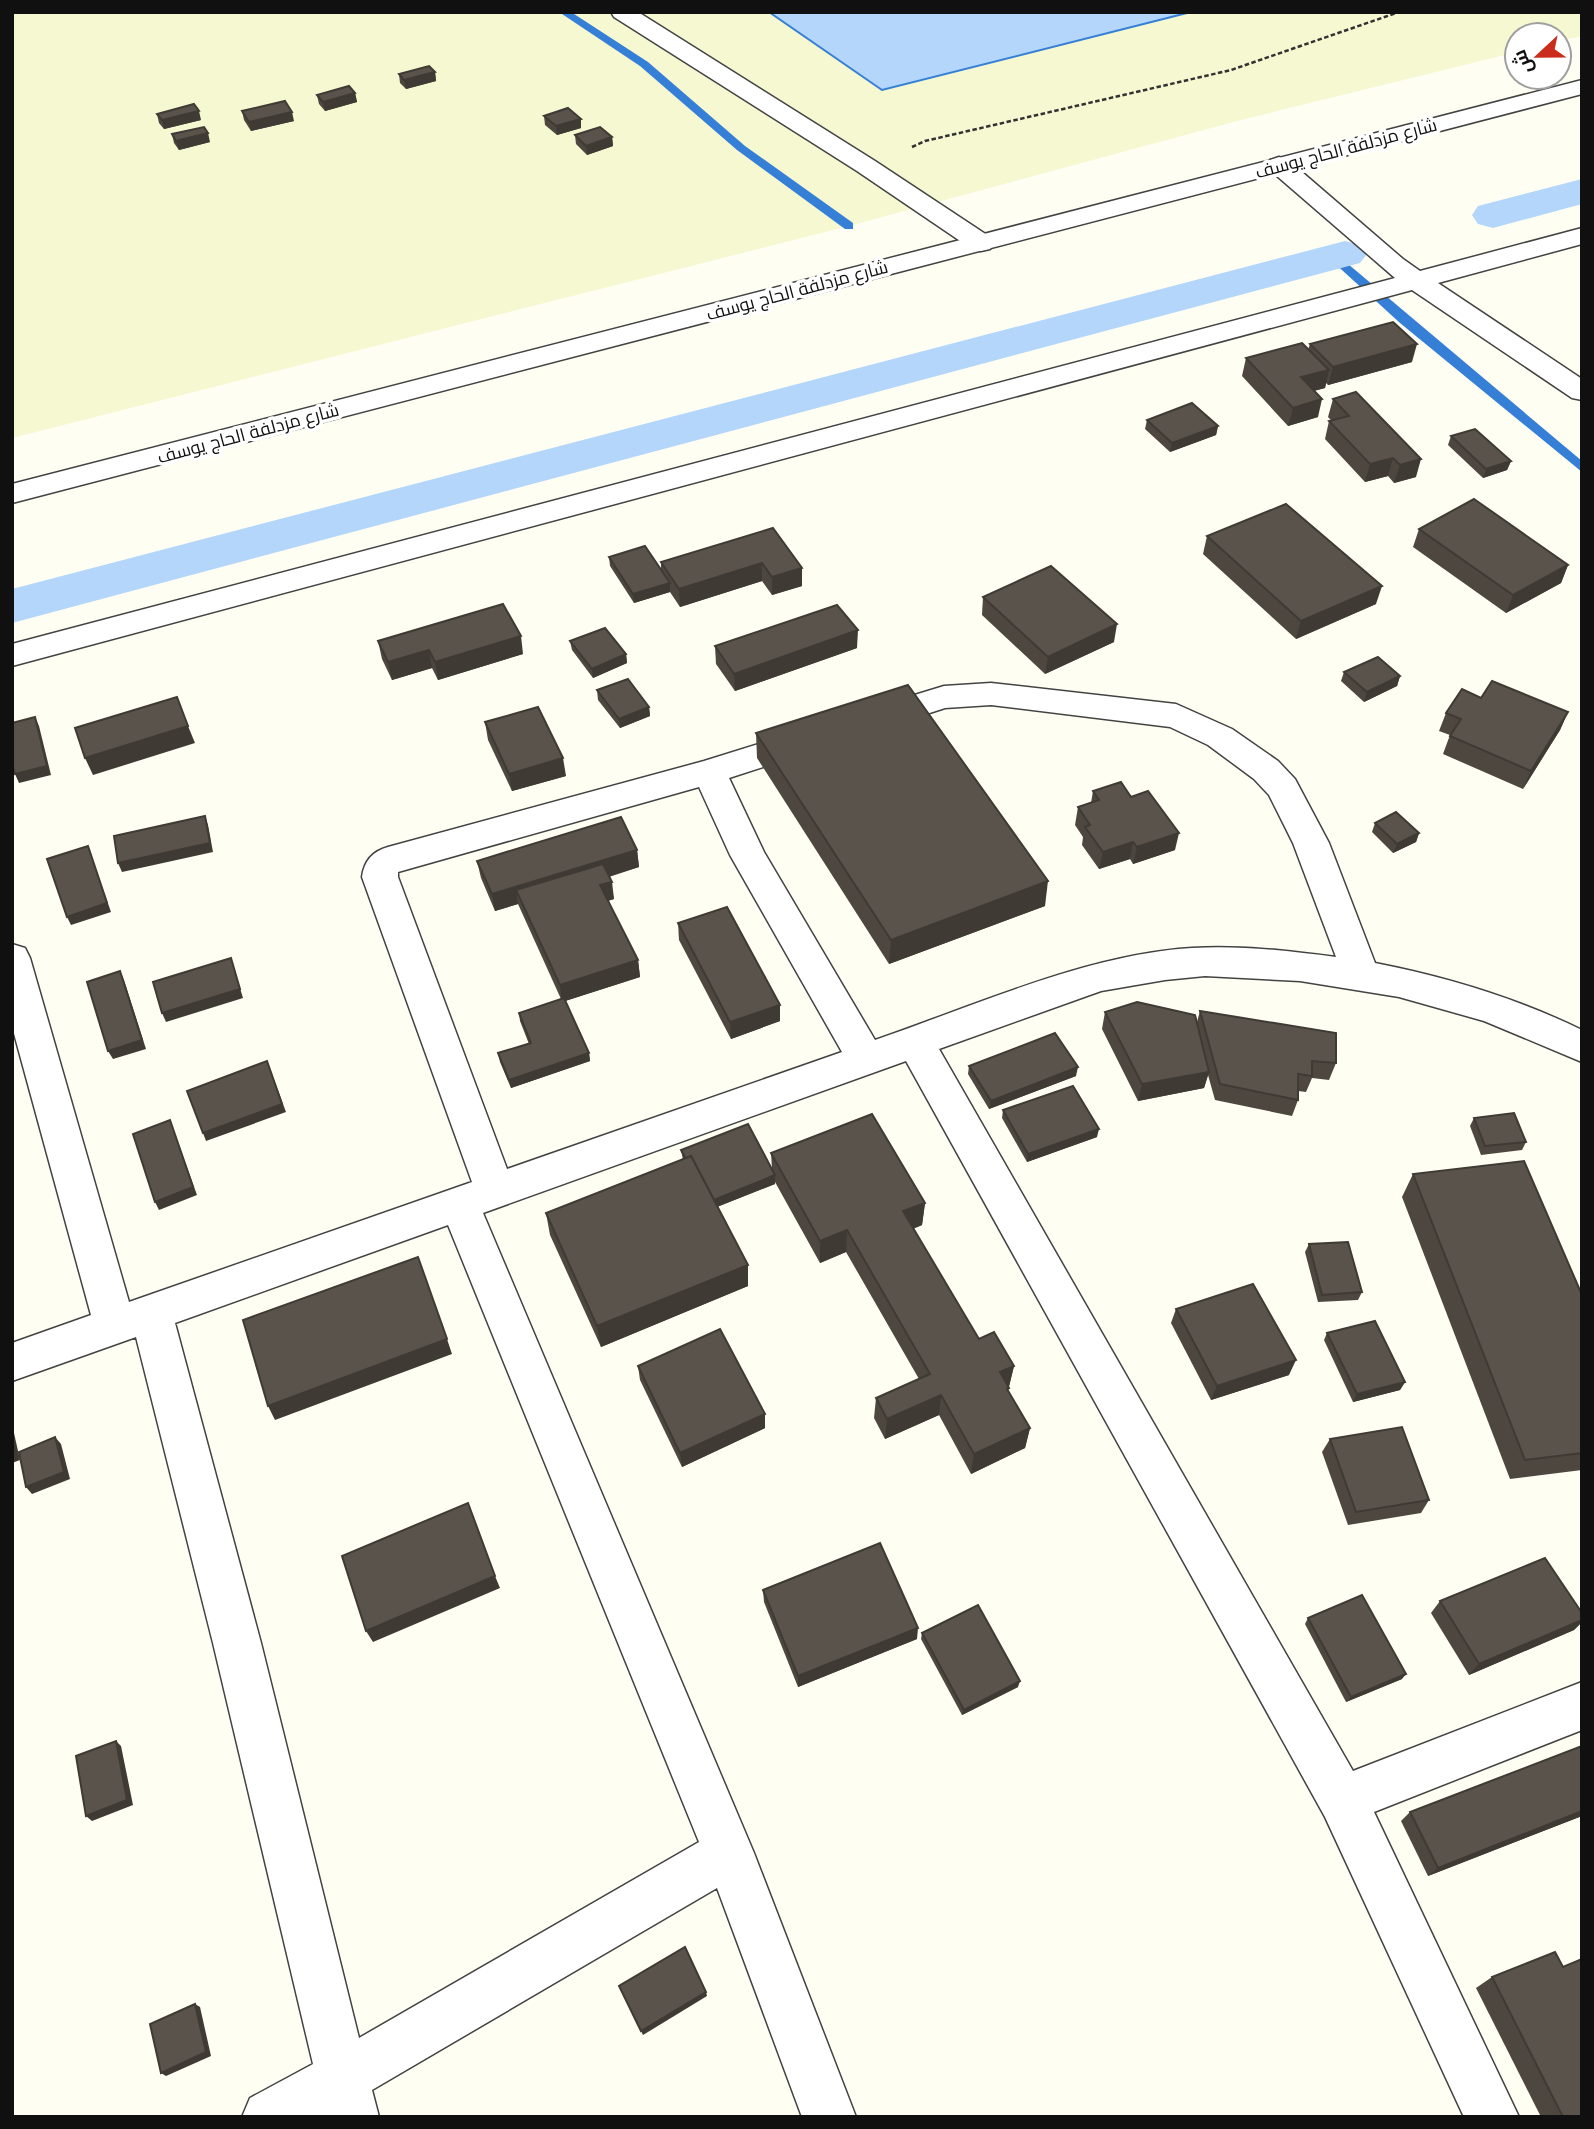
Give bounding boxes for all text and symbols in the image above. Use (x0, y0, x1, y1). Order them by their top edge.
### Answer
north arrow (1503, 21, 1573, 91)
text: ش (1507, 47, 1538, 78)
street label: شارع مزدلفة الحاج يوسف (1253, 113, 1440, 184)
street label: شارع مزدلفة الحاج يوسف (704, 255, 891, 326)
street label: شارع مزدلفة الحاج يوسف (155, 398, 342, 469)

